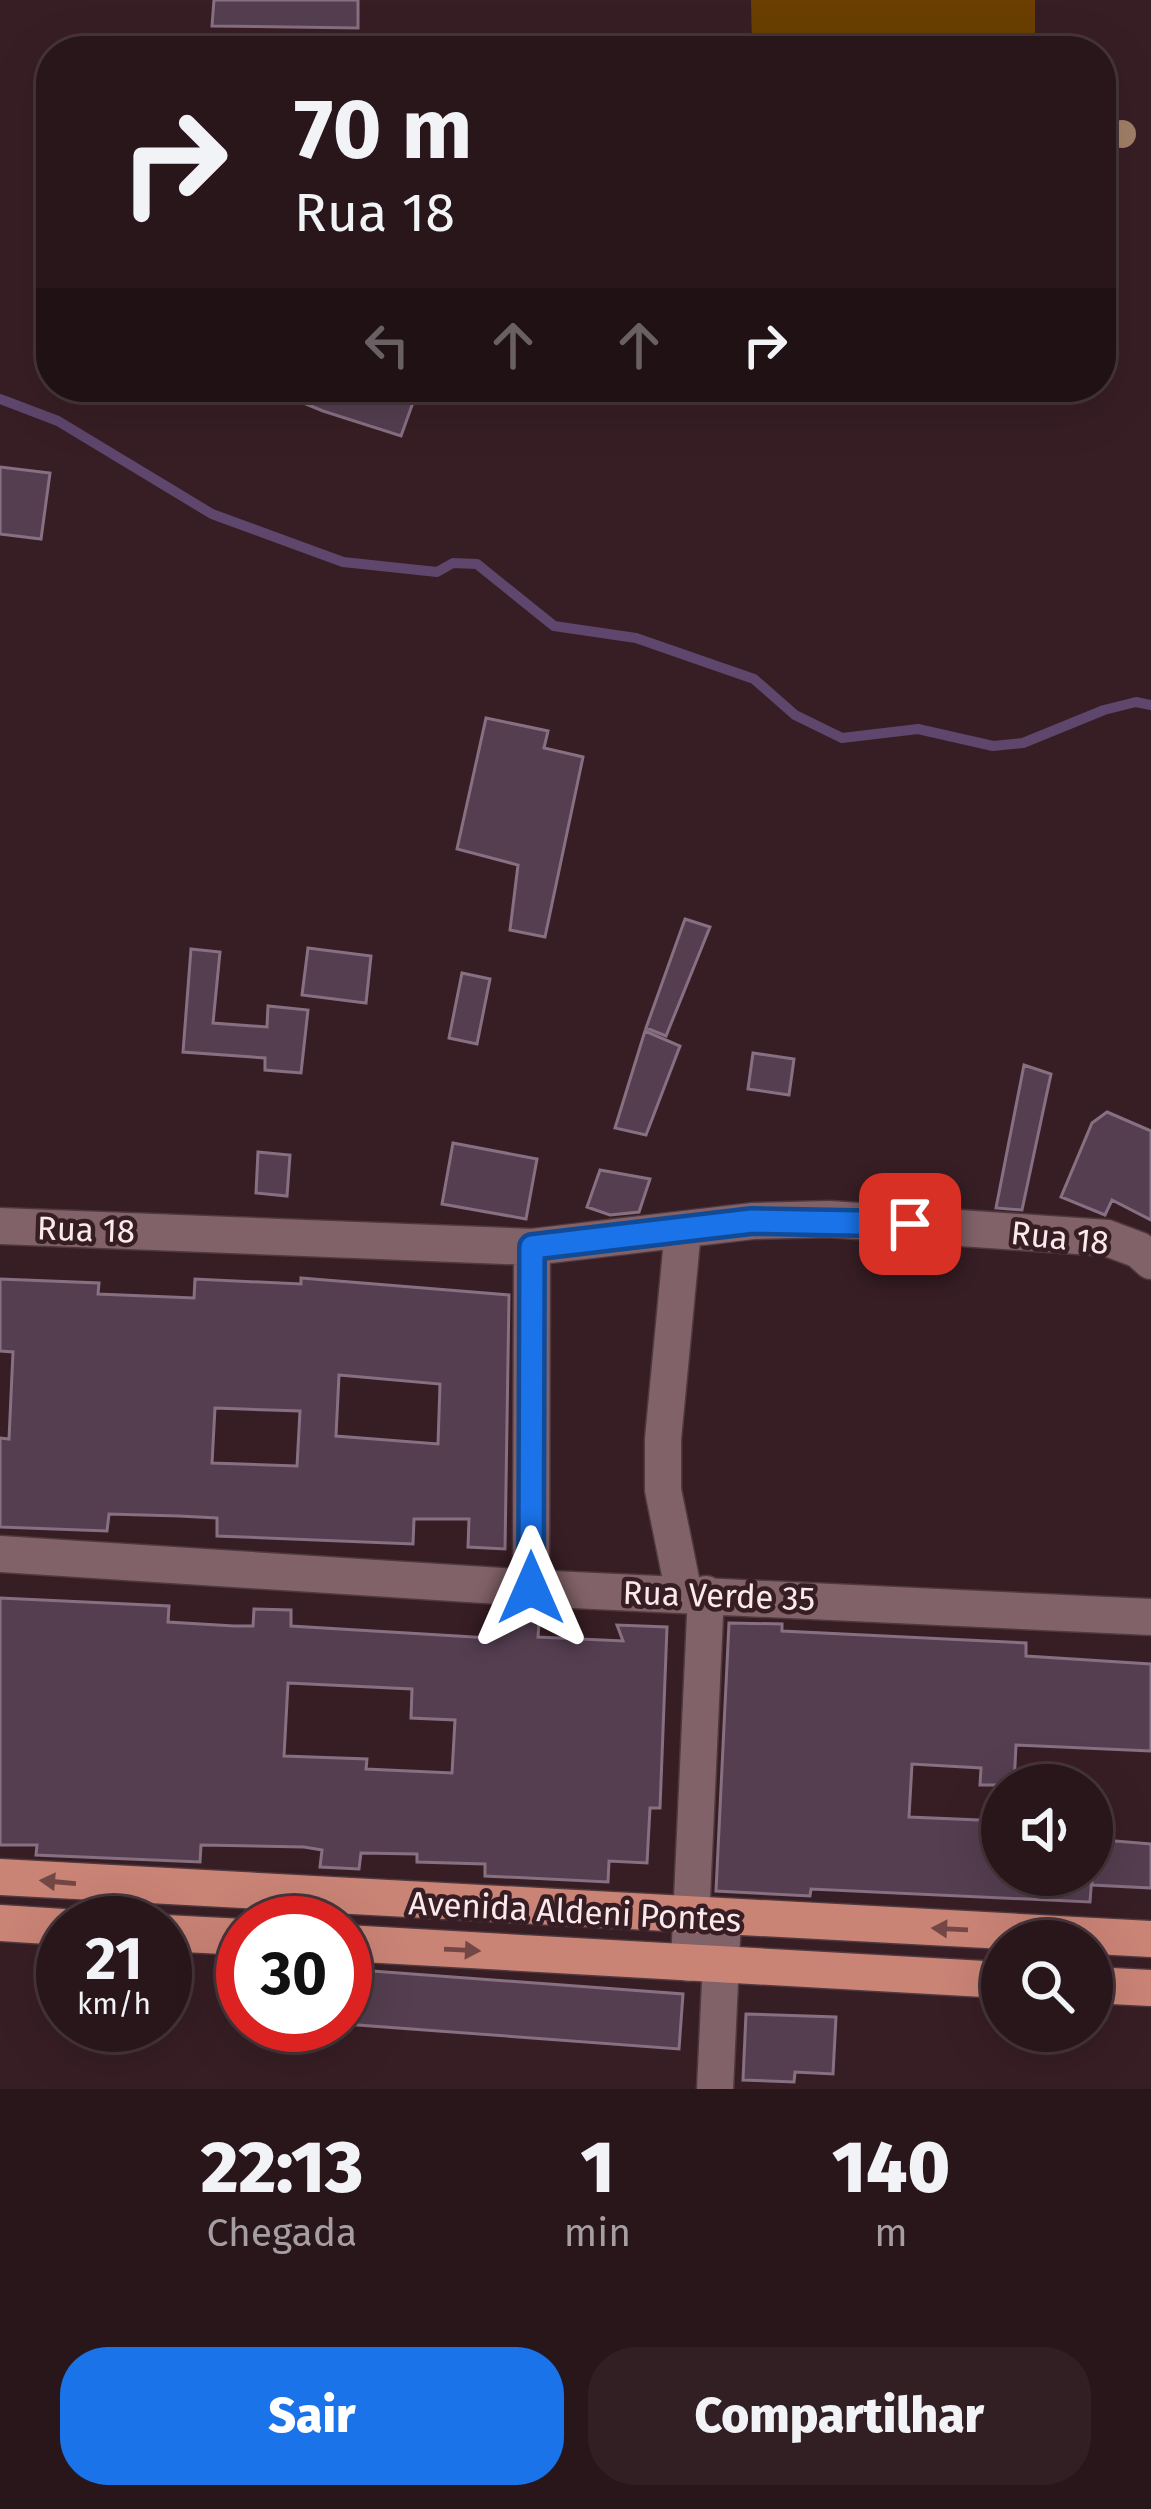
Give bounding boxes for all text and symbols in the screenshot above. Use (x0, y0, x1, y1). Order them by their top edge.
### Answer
text: 70 m (294, 79, 472, 180)
icon: right (96, 84, 252, 240)
text: Rua 18 (294, 181, 455, 245)
icon: left (354, 312, 420, 378)
icon: ahead (480, 312, 546, 378)
icon: ahead (606, 312, 672, 378)
icon: right (732, 312, 798, 378)
pin (859, 1173, 961, 1275)
icon: arrive (877, 1191, 943, 1257)
street label: Rua 18 (36, 1208, 136, 1252)
street label: Rua 18 (1009, 1213, 1111, 1263)
position arrow (468, 1525, 594, 1651)
street label: Rua Verde 35 (622, 1573, 816, 1619)
map controls (981, 1764, 1113, 2052)
button: sound (981, 1764, 1113, 1896)
one-way arrow (38, 1872, 76, 1891)
street label: Avenida Aldeni Pontes (408, 1883, 742, 1941)
speed limit sign: 30 (216, 1896, 372, 2052)
one-way arrow (931, 1920, 968, 1939)
button: search (981, 1920, 1113, 2052)
text: 21 (85, 1923, 143, 1995)
one-way arrow (444, 1941, 482, 1960)
text: km/h (77, 1986, 151, 2022)
text: 22:13 (201, 2125, 363, 2211)
text: 1 (580, 2125, 615, 2211)
text: 140 (832, 2125, 950, 2211)
text: Chegada (206, 2210, 357, 2256)
text: min (564, 2210, 631, 2256)
text: m (874, 2210, 908, 2256)
button: Sair (60, 2347, 564, 2485)
button: Compartilhar (588, 2347, 1091, 2485)

